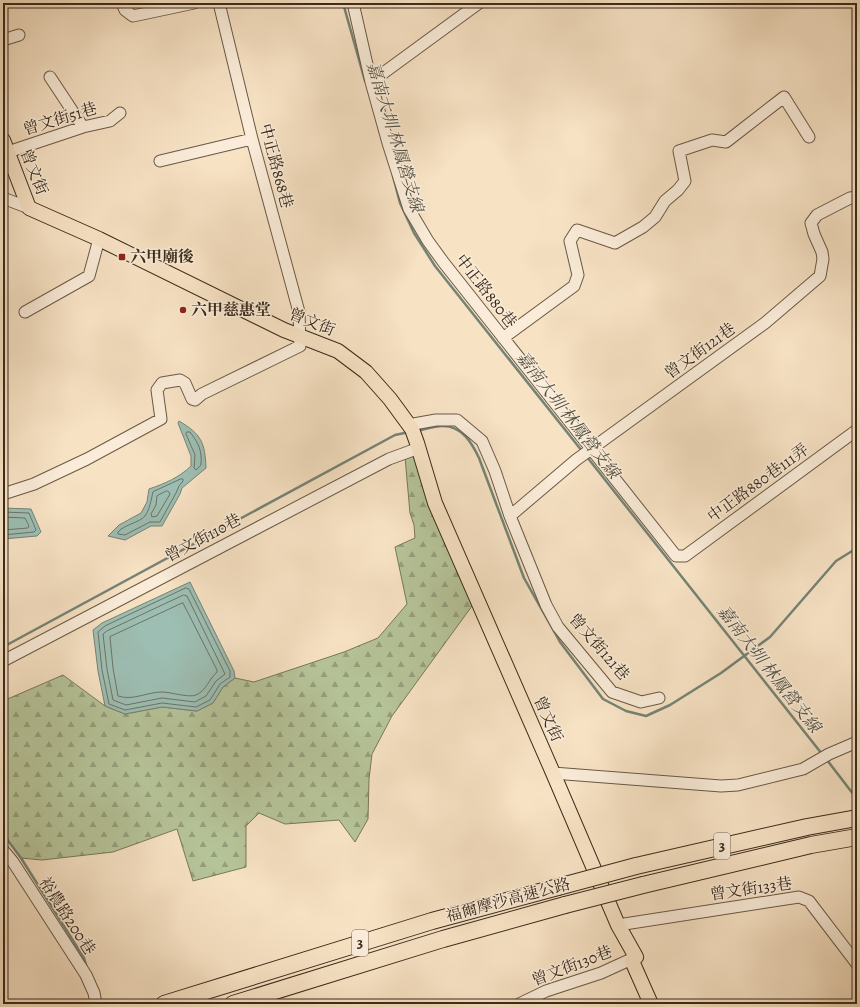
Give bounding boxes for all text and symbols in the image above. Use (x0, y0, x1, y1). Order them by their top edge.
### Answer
water label: 嘉南大圳 林鳳營支線 (361, 59, 429, 217)
street label: 曾文街51巷 (20, 97, 100, 141)
street label: 中正路868巷 (254, 121, 298, 211)
street label: 曾文街 (15, 146, 53, 198)
place label: 六甲廟後 (130, 246, 194, 268)
street label: 中正路880巷 (450, 250, 522, 332)
marker: 六甲廟後 (117, 252, 127, 262)
place label: 六甲慈惠堂 (191, 299, 271, 321)
street label: 曾文街 (286, 303, 338, 341)
marker: 六甲慈惠堂 (178, 305, 188, 315)
street label: 曾文街121巷 (660, 318, 740, 384)
water label: 嘉南大圳 林鳳營支線 (511, 347, 626, 485)
street label: 中正路880巷111弄 (703, 439, 813, 527)
street label: 曾文街110巷 (161, 509, 245, 567)
water label: 嘉南大圳 林鳳營支線 (712, 601, 827, 739)
street label: 曾文街121巷 (564, 609, 634, 685)
street label: 曾文街 (528, 693, 568, 745)
road number: 3 (714, 833, 730, 859)
street label: 曾文街133巷 (708, 872, 794, 906)
street label: 裕農路200巷 (34, 873, 100, 959)
street label: 福爾摩沙高速公路 (443, 873, 573, 927)
road number: 3 (352, 930, 368, 956)
street label: 曾文街130巷 (529, 941, 615, 991)

